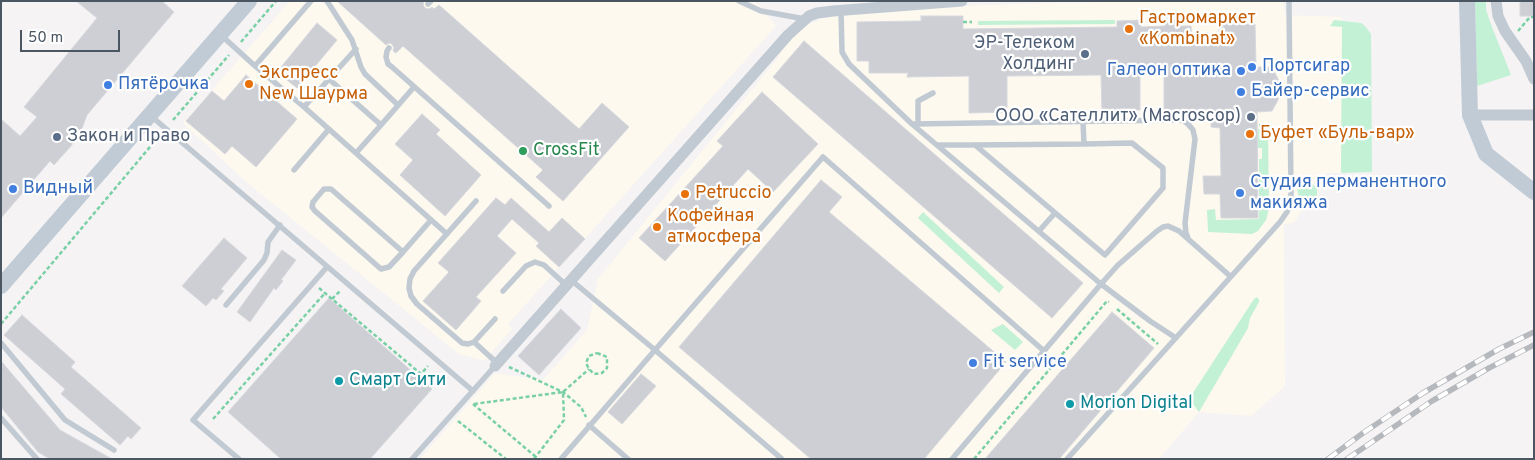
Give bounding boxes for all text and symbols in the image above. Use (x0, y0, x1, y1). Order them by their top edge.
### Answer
place label: Гастромаркет «Kombinat» (1139, 8, 1256, 50)
scale bar (22, 20, 122, 52)
marker: Гастромаркет «Kombinat» (1123, 23, 1135, 35)
text: 50 m (28, 29, 63, 48)
place label: ЭР-Телеком Холдинг (974, 33, 1075, 76)
marker: ЭР-Телеком Холдинг (1079, 48, 1091, 60)
place label: Портсигар (1262, 56, 1350, 78)
place label: Галеон оптика (1107, 60, 1231, 82)
marker: Портсигар (1246, 61, 1258, 73)
place label: Экспресс New Шаурма (259, 63, 368, 106)
marker: Галеон оптика (1235, 65, 1247, 77)
place label: Пятёрочка (118, 74, 209, 96)
marker: Экспресс New Шаурма (243, 78, 255, 90)
marker: Пятёрочка (102, 79, 114, 91)
place label: Байер-сервис (1251, 81, 1369, 103)
marker: Байер-сервис (1235, 86, 1247, 98)
place label: ООО «Сателлит» (Macroscop) (995, 106, 1241, 128)
marker: ООО «Сателлит» (Macroscop) (1245, 111, 1257, 123)
place label: Буфет «Буль-вар» (1260, 123, 1415, 145)
place label: Закон и Право (67, 126, 190, 148)
marker: Буфет «Буль-вар» (1244, 128, 1256, 140)
marker: Закон и Право (51, 131, 63, 143)
place label: CrossFit (533, 140, 599, 162)
marker: CrossFit (517, 145, 529, 157)
place label: Студия перманентного макияжа (1250, 172, 1447, 214)
place label: Видный (23, 178, 93, 200)
marker: Видный (7, 183, 19, 195)
place label: Petruccio (695, 183, 772, 205)
marker: Студия перманентного макияжа (1234, 187, 1246, 199)
marker: Petruccio (679, 188, 691, 200)
place label: Кофейная атмосфера (667, 206, 761, 248)
marker: Кофейная атмосфера (651, 221, 663, 233)
place label: Fit service (983, 352, 1067, 374)
marker: Fit service (967, 357, 979, 369)
place label: Смарт Сити (349, 370, 446, 392)
marker: Смарт Сити (333, 375, 345, 387)
place label: Morion Digital (1080, 393, 1193, 415)
marker: Morion Digital (1064, 398, 1076, 410)

